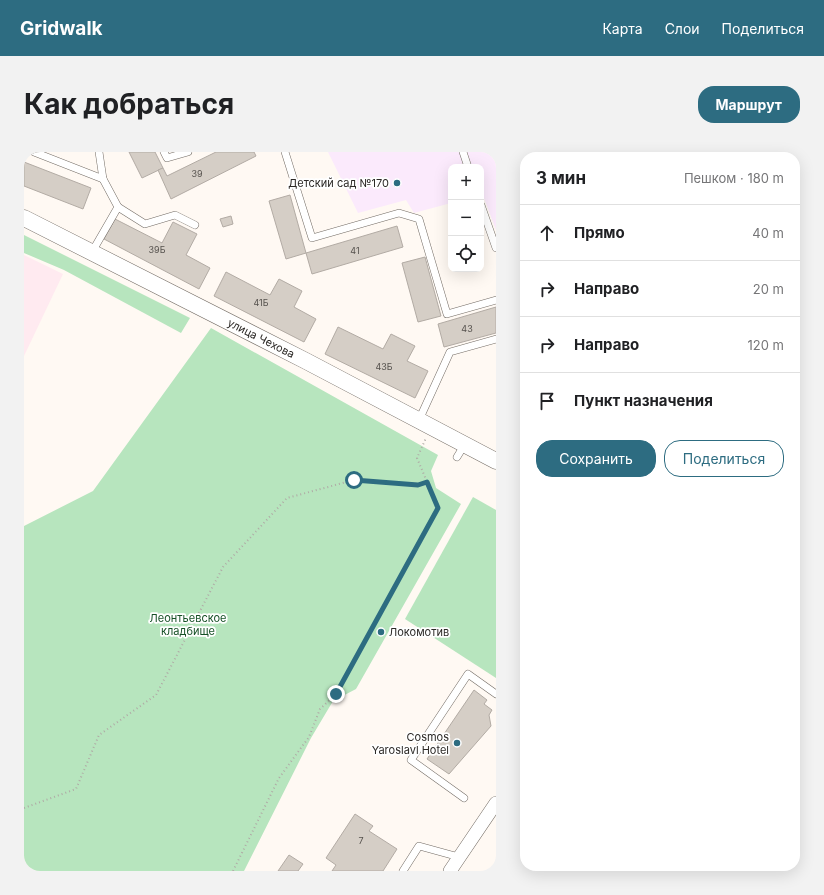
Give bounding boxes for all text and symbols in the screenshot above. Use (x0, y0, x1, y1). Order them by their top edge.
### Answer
text: Gridwalk (20, 17, 103, 40)
text: Карта (602, 20, 643, 37)
text: Слои (665, 20, 700, 37)
text: Поделиться (722, 20, 804, 37)
button: Маршрут (698, 86, 800, 123)
text: Как добраться (24, 87, 234, 121)
map controls (448, 164, 484, 272)
button: + (448, 164, 484, 200)
house number: 39 (191, 168, 203, 179)
text: 3 мин (536, 168, 586, 188)
text: Пешком · 180 m (684, 170, 784, 186)
place label: Детский сад №170 (288, 176, 389, 190)
marker: Детский сад №170 (392, 178, 402, 188)
button: − (448, 200, 484, 236)
icon: ahead (536, 222, 558, 244)
text: Прямо (574, 223, 625, 242)
text: 40 m (752, 225, 784, 241)
button: locate (448, 236, 484, 272)
house number: 39Б (149, 244, 166, 255)
house number: 41 (350, 245, 360, 256)
icon: right (536, 278, 558, 300)
text: Направо (574, 279, 639, 298)
text: 20 m (753, 281, 784, 297)
house number: 41Б (253, 297, 269, 308)
street label: улица Чехова (226, 316, 297, 361)
house number: 43 (461, 323, 473, 334)
icon: right (536, 334, 558, 356)
text: Направо (574, 335, 639, 354)
text: 120 m (748, 337, 784, 353)
house number: 43Б (375, 361, 393, 372)
icon: arrive (536, 390, 558, 412)
text: Пункт назначения (574, 391, 713, 410)
button: Сохранить (536, 440, 656, 477)
button: Поделиться (664, 440, 784, 477)
route start (345, 471, 363, 489)
park label: Леонтьевское кладбище (150, 611, 226, 638)
place label: Локомотив (389, 625, 449, 639)
marker: Локомотив (376, 627, 386, 637)
route end (327, 685, 345, 703)
place label: Cosmos Yaroslavl Hotel (372, 730, 449, 757)
marker: Cosmos Yaroslavl Hotel (452, 738, 462, 748)
house number: 7 (358, 835, 364, 846)

